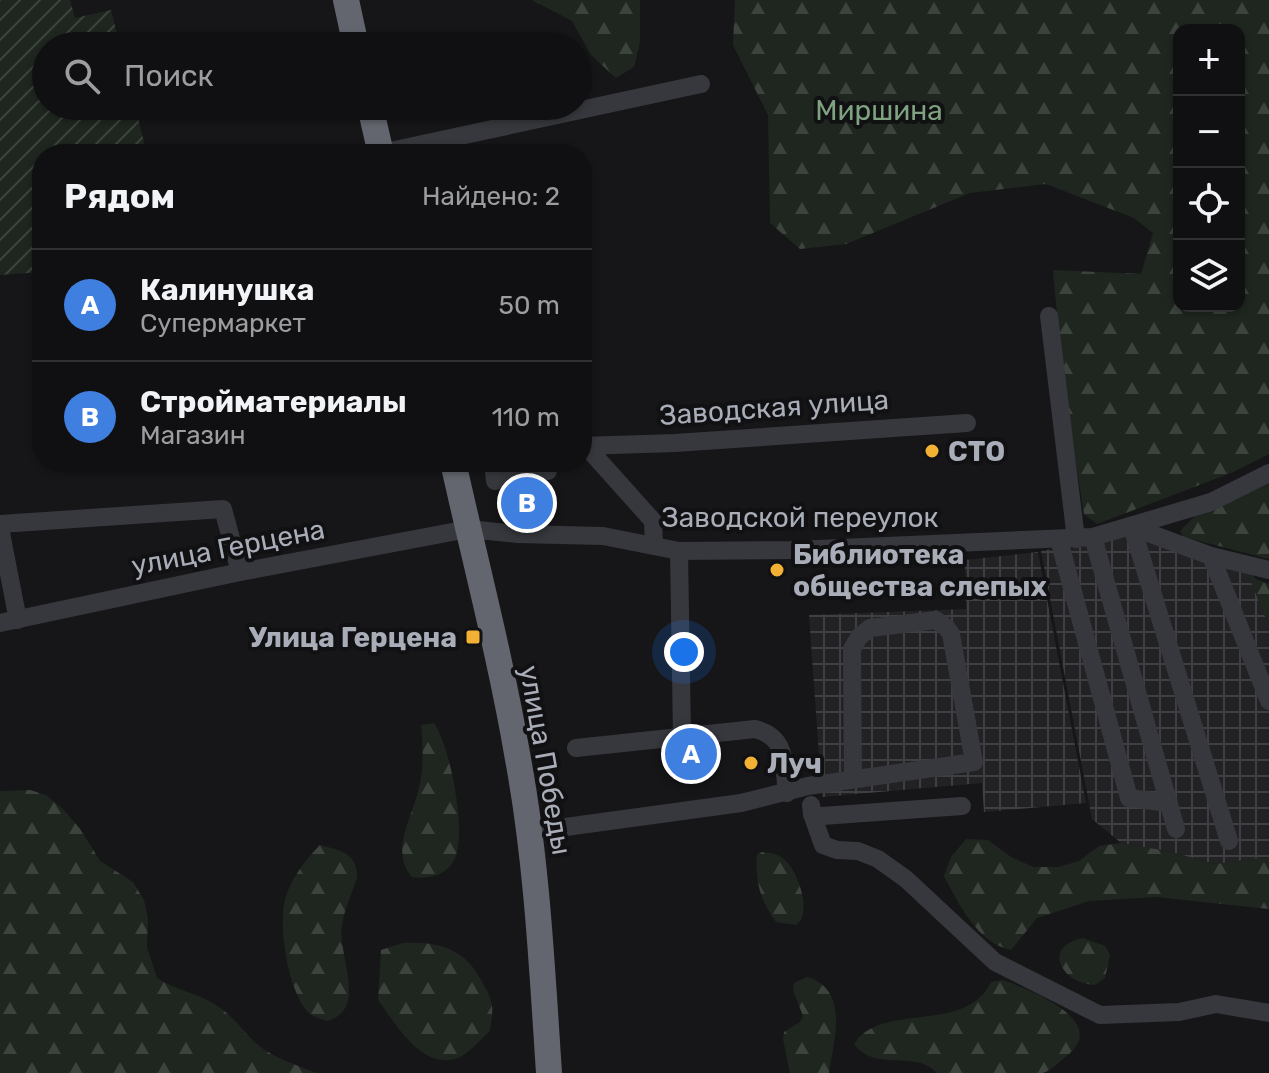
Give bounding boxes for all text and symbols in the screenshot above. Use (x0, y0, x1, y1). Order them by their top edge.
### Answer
map controls (1173, 24, 1245, 312)
button: + (1173, 24, 1245, 96)
search box (32, 32, 592, 120)
icon: search (60, 54, 104, 98)
text: Поиск (124, 58, 214, 94)
park label: Миршина (815, 94, 943, 127)
button: − (1173, 96, 1245, 168)
button: locate (1173, 168, 1245, 240)
text: Рядом (64, 176, 175, 217)
text: Найдено: 2 (422, 181, 560, 212)
button: layers (1173, 240, 1245, 312)
text: Калинушка (140, 272, 314, 308)
text: A (81, 290, 99, 321)
text: 50 m (499, 290, 560, 321)
text: Супермаркет (140, 308, 306, 339)
street label: Заводская улица (658, 383, 890, 432)
text: Стройматериалы (140, 384, 407, 420)
text: B (81, 402, 99, 433)
text: 110 m (492, 402, 560, 433)
text: Магазин (140, 420, 246, 451)
place label: СТО (948, 435, 1005, 468)
marker: СТО (923, 442, 941, 460)
pin: B (501, 473, 553, 533)
street label: Заводской переулок (661, 501, 939, 534)
street label: улица Герцена (129, 513, 328, 582)
place label: Библиотека общества слепых (793, 538, 1047, 603)
marker: Библиотека общества слепых (768, 561, 786, 579)
place label: Улица Герцена (249, 621, 457, 654)
marker: Улица Герцена (464, 628, 482, 646)
your location (664, 632, 704, 672)
street label: улица Победы (513, 663, 578, 858)
pin: A (665, 724, 717, 784)
place label: Луч (767, 747, 822, 780)
marker: Луч (742, 754, 760, 772)

